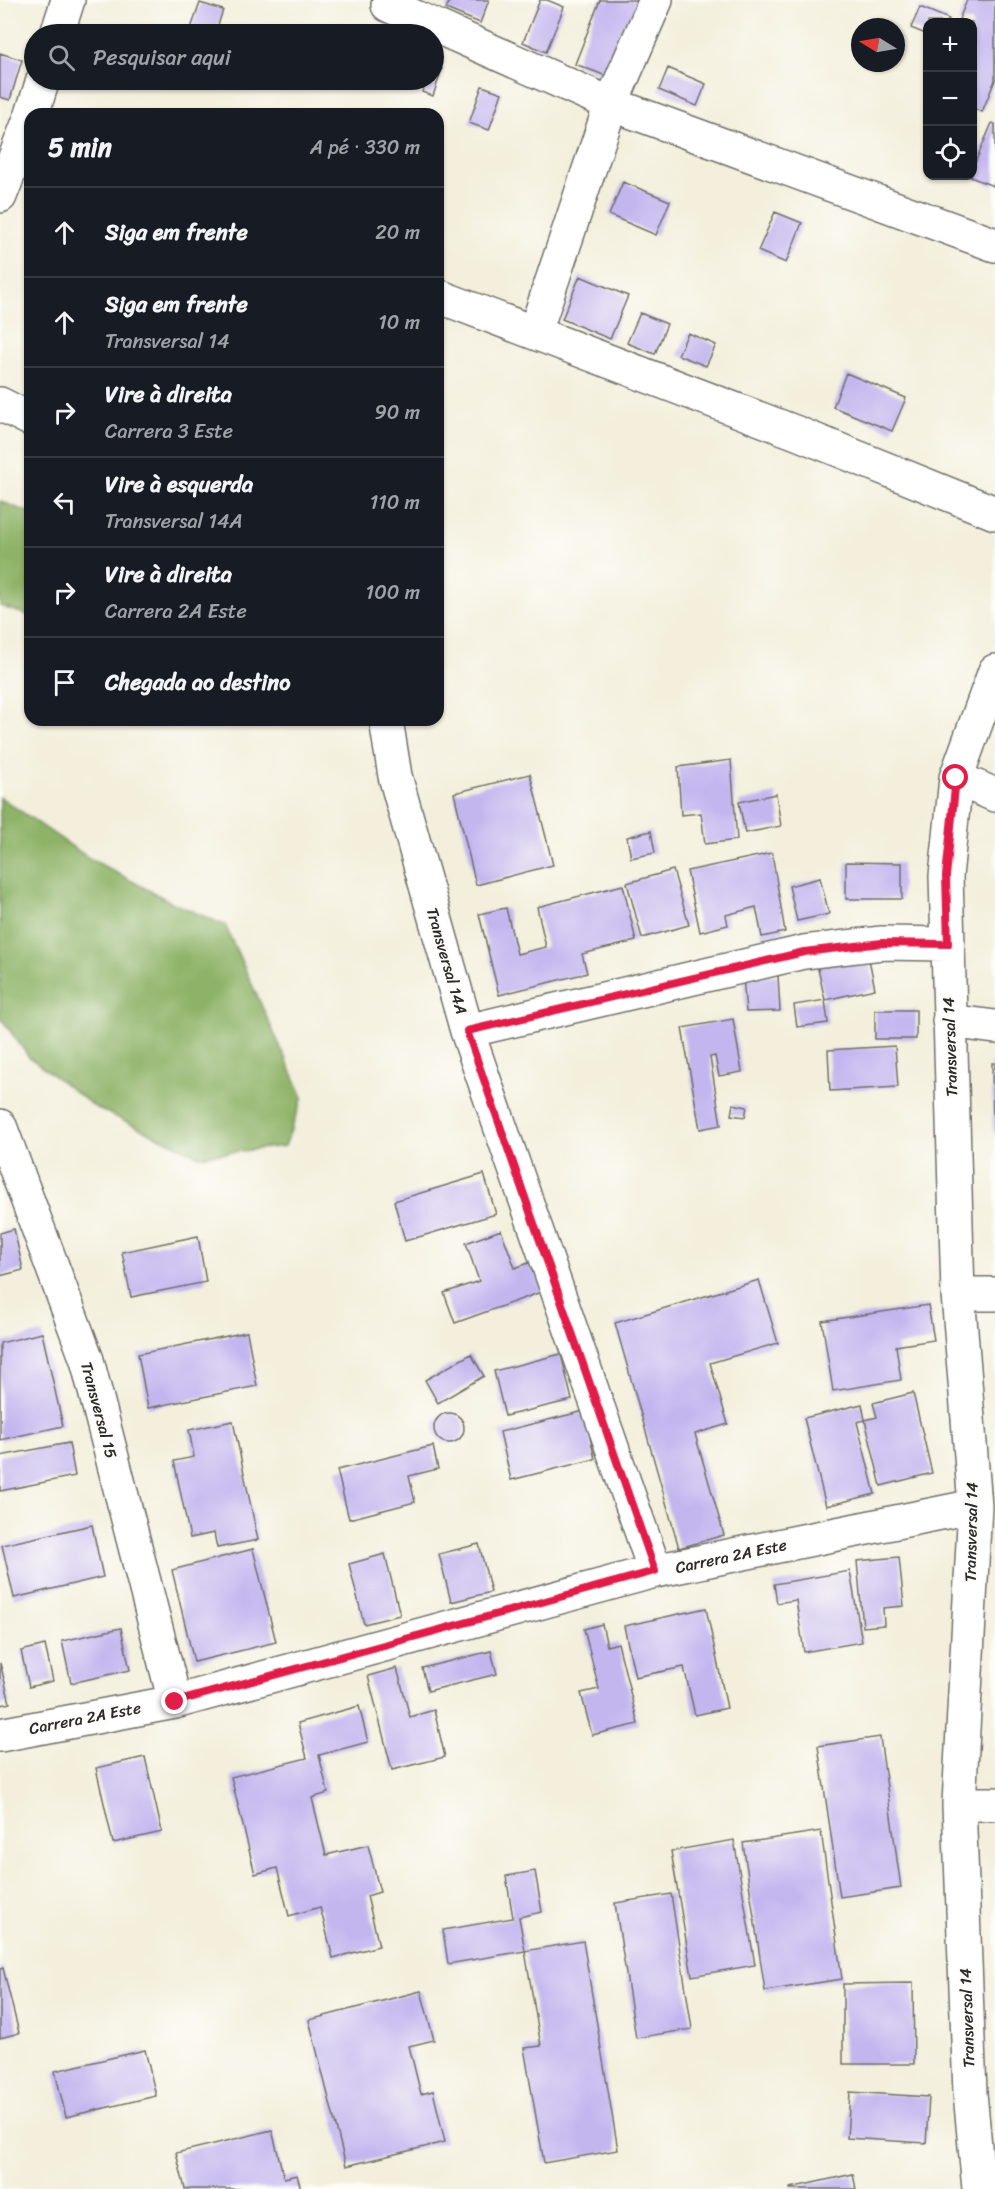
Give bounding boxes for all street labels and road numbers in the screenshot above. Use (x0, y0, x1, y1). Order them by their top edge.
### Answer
street label: Transversal 14A (418, 904, 476, 1018)
street label: Transversal 14 (934, 997, 966, 1097)
street label: Transversal 15 (72, 1358, 126, 1462)
street label: Transversal 14 (956, 1482, 986, 1582)
street label: Carrera 2A Este (672, 1530, 790, 1582)
street label: Carrera 2A Este (27, 1693, 143, 1743)
street label: Transversal 14 (951, 1968, 983, 2068)

